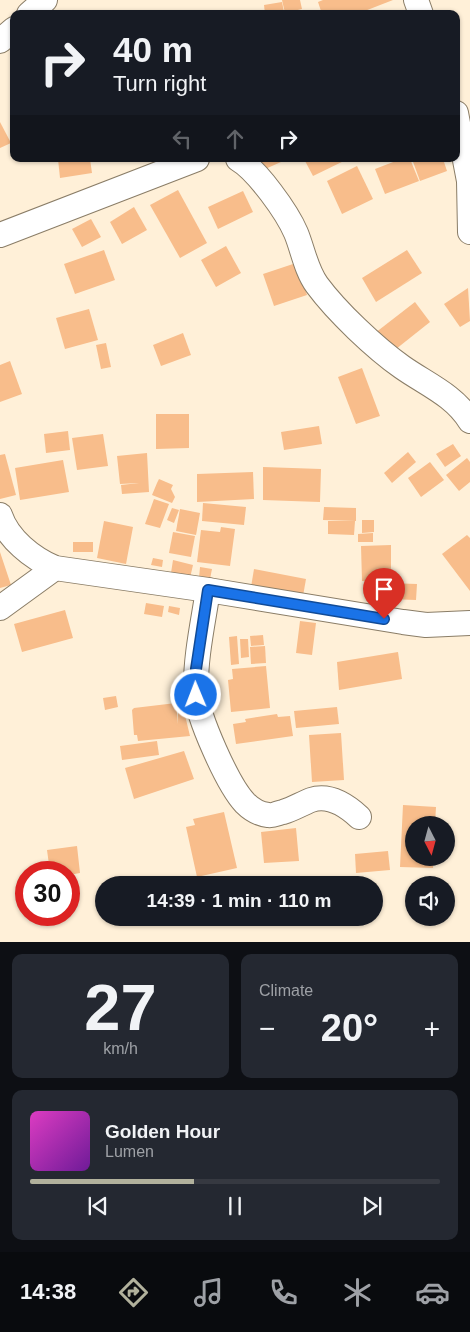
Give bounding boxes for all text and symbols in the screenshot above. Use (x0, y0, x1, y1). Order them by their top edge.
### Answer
icon: right (30, 30, 95, 95)
text: 40 m (113, 30, 193, 69)
text: Turn right (113, 71, 206, 96)
icon: left (168, 125, 196, 153)
icon: ahead (221, 125, 249, 153)
icon: right (274, 125, 302, 153)
pin (363, 568, 405, 619)
icon: arrive (370, 575, 398, 603)
position arrow (169, 668, 221, 720)
north arrow (405, 816, 455, 866)
map controls (405, 816, 455, 926)
speed limit sign: 30 (15, 861, 80, 926)
button: sound (405, 876, 455, 926)
text: 14:39 · 1 min · 110 m (147, 890, 331, 911)
text: 27 (84, 971, 157, 1044)
text: Climate (259, 982, 313, 999)
text: 20° (321, 1007, 378, 1049)
text: − (259, 1013, 275, 1044)
text: + (424, 1013, 440, 1044)
text: km/h (103, 1040, 138, 1057)
text: Golden Hour (105, 1121, 220, 1142)
text: Lumen (105, 1143, 154, 1160)
icon: previous (84, 1192, 112, 1220)
icon: pause (221, 1192, 249, 1220)
icon: next (358, 1192, 386, 1220)
icon: directions (116, 1275, 151, 1310)
icon: music (191, 1275, 226, 1310)
icon: phone (266, 1275, 301, 1310)
icon: climate (340, 1275, 375, 1310)
icon: car (415, 1275, 450, 1310)
text: 14:38 (20, 1279, 76, 1304)

